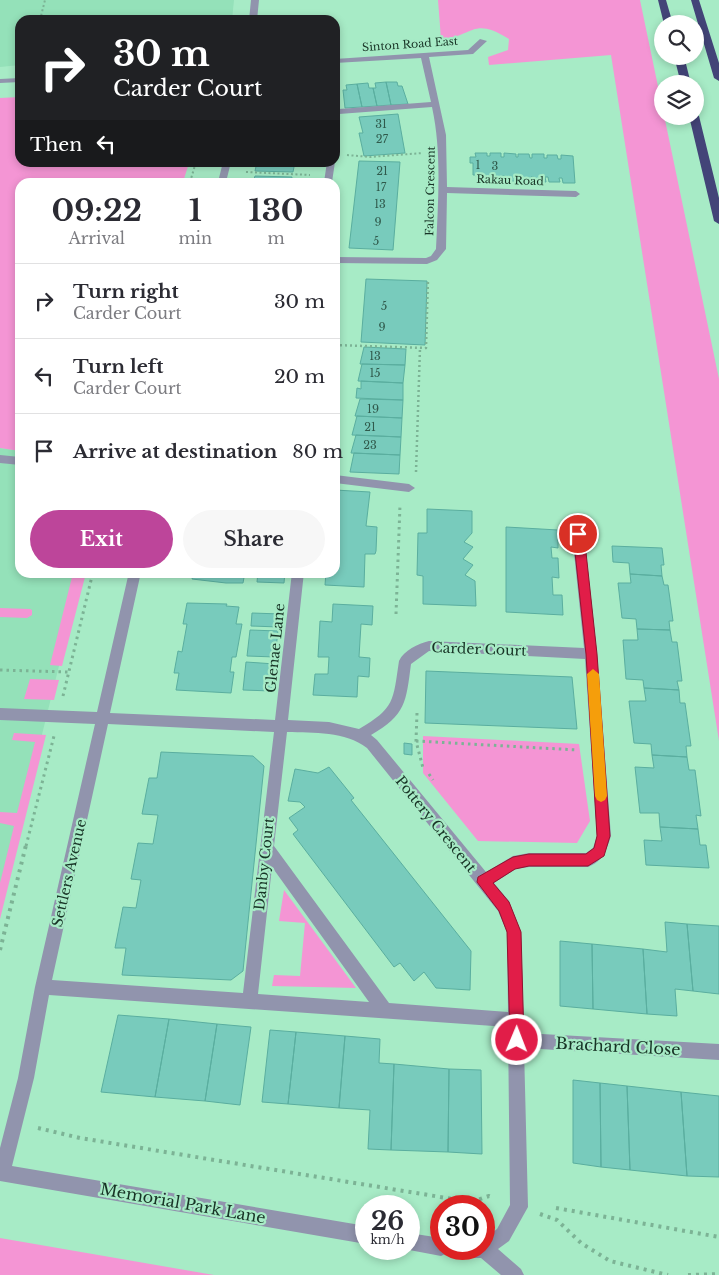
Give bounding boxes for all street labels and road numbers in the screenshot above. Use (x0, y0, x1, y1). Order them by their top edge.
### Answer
street label: Sinton Road East (362, 34, 459, 54)
street label: Falcon Crescent (422, 145, 438, 236)
street label: Rakau Road (476, 172, 545, 188)
street label: Glenae Lane (261, 602, 289, 694)
street label: Carder Court (431, 638, 528, 660)
street label: Pottery Crescent (392, 772, 481, 876)
street label: Danby Court (250, 816, 278, 911)
street label: Settlers Avenue (48, 817, 90, 929)
street label: Brachard Close (555, 1033, 681, 1059)
street label: Memorial Park Lane (99, 1179, 267, 1227)

